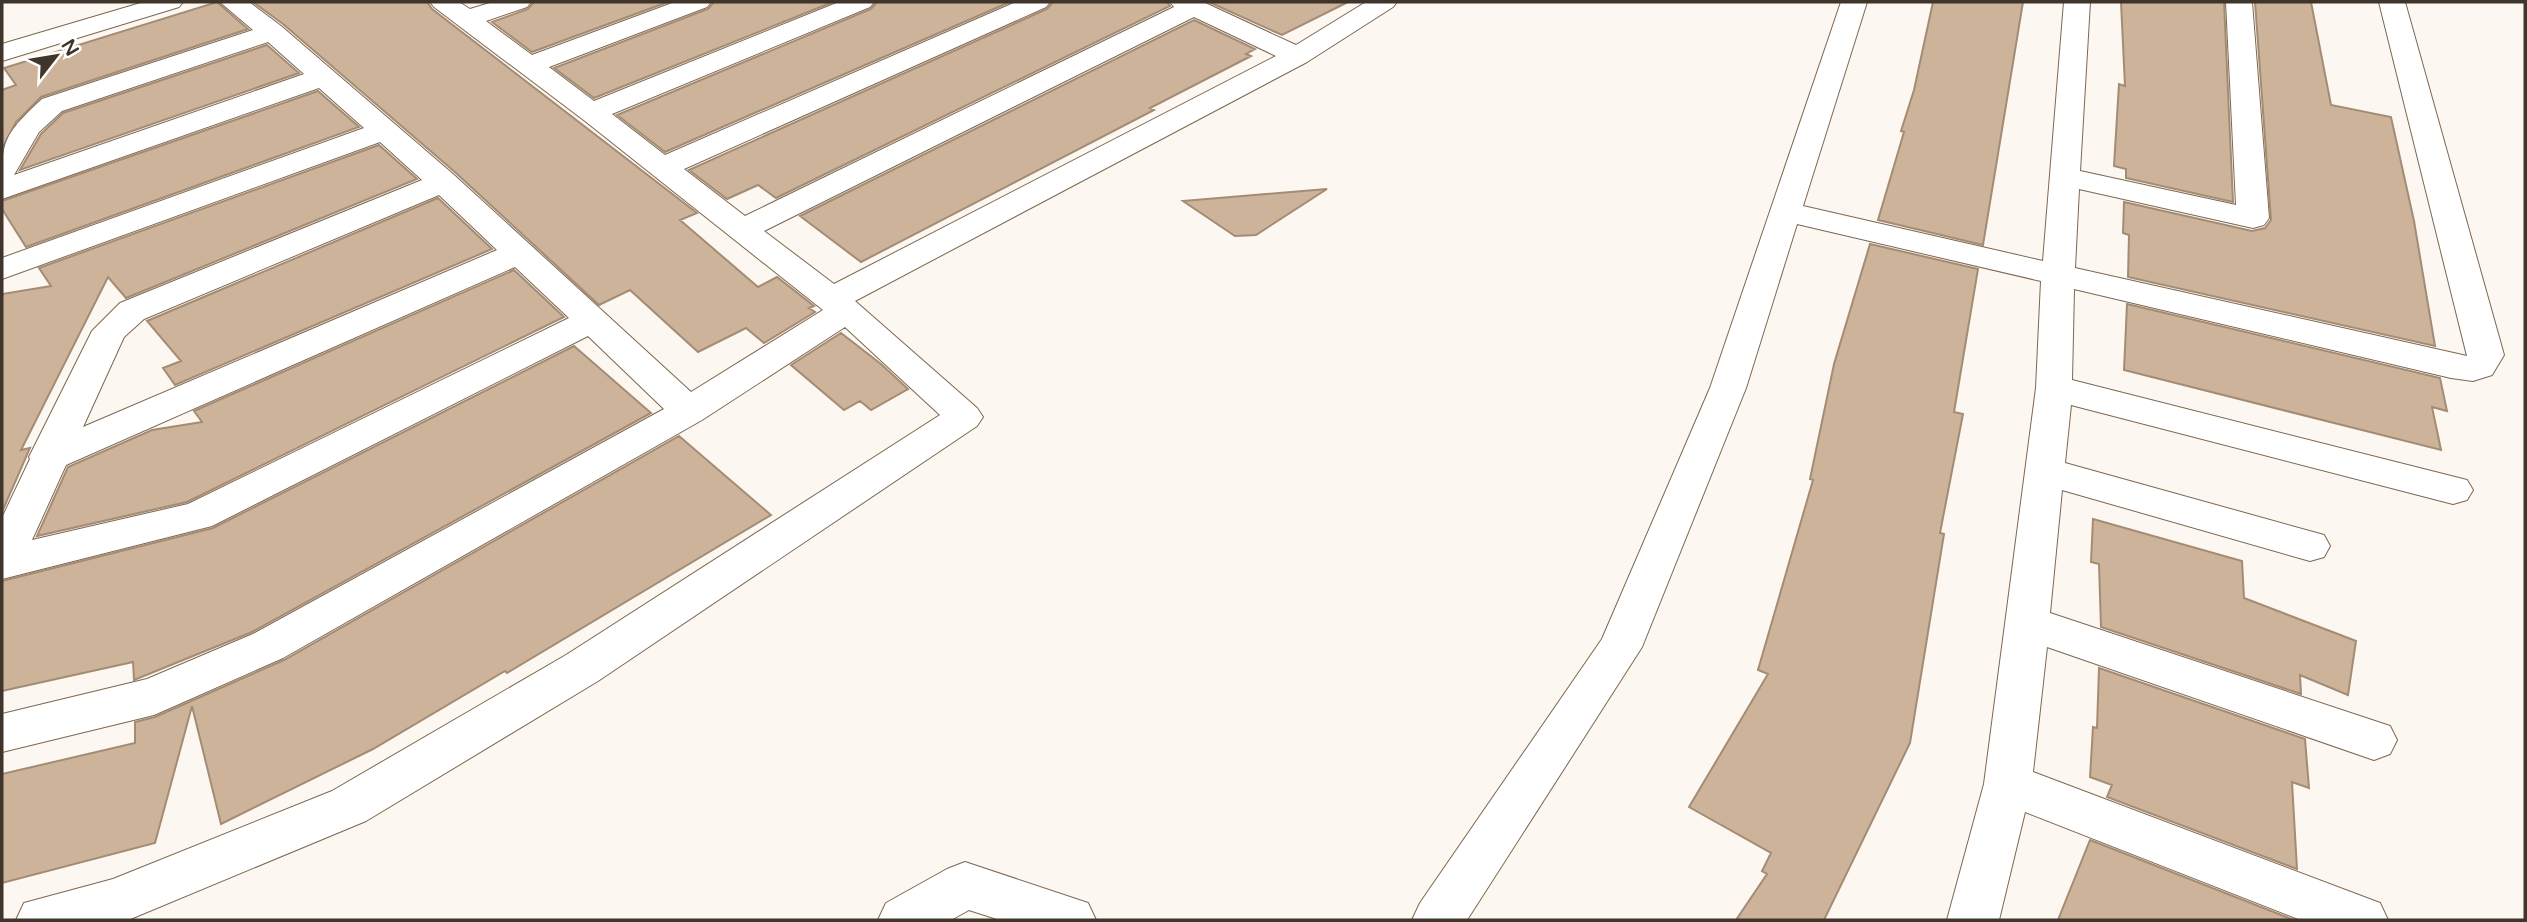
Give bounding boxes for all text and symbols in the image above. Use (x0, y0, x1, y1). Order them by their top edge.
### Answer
north arrow (21, 21, 91, 91)
text: N (56, 36, 83, 60)

